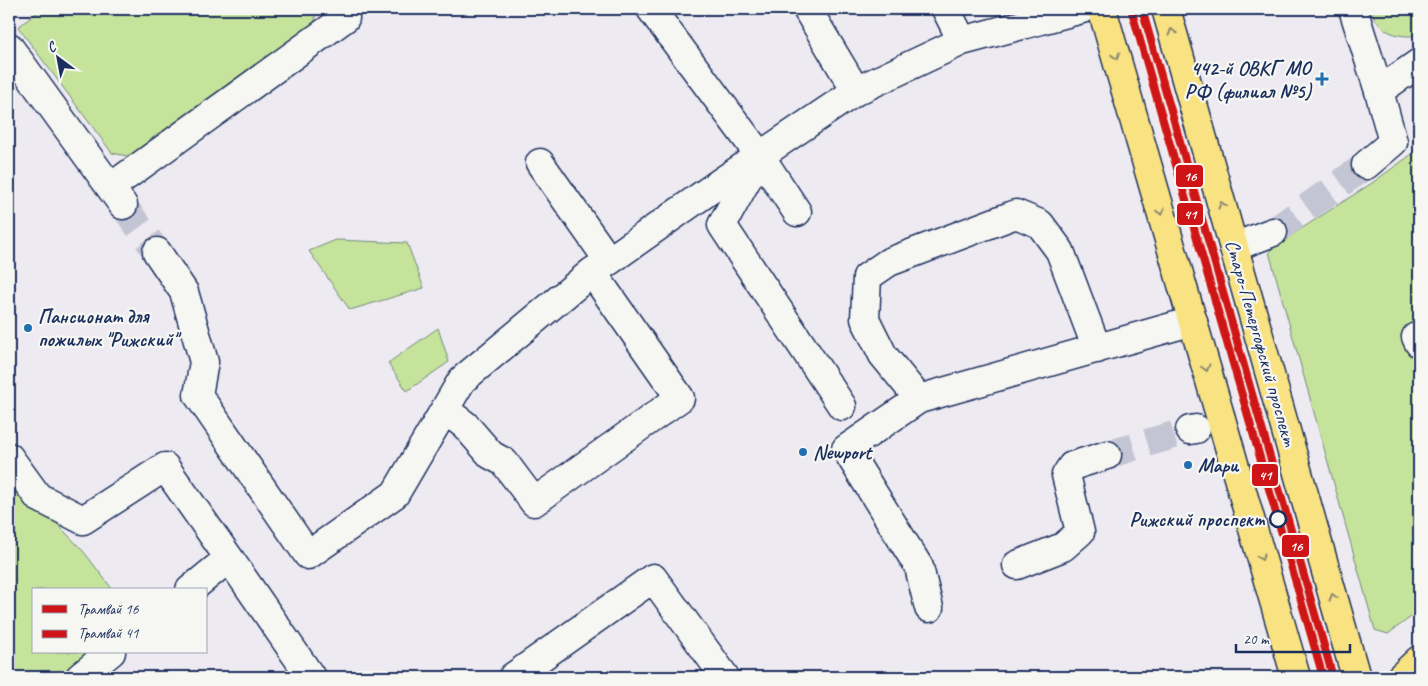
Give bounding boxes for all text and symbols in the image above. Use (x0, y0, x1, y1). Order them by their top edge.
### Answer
one-way arrow (1168, 28, 1178, 36)
north arrow (32, 32, 82, 82)
text: С (44, 37, 61, 56)
one-way arrow (1110, 51, 1120, 59)
place label: 442-й ОВКГ МО РФ (филиал №5) (1185, 56, 1313, 104)
marker: 442-й ОВКГ МО РФ (филиал №5) (1315, 72, 1329, 86)
line badge: 16 (1175, 164, 1204, 188)
text: 16 (1184, 168, 1198, 185)
one-way arrow (1217, 201, 1227, 209)
line badge: 41 (1176, 202, 1204, 226)
text: 41 (1184, 206, 1198, 223)
one-way arrow (1156, 207, 1166, 215)
street label: Старо-Петергофский проспект (1220, 237, 1303, 450)
place label: Пансионат для пожилых "Рижский" (38, 304, 182, 352)
marker: Пансионат для пожилых "Рижский" (22, 322, 34, 334)
one-way arrow (1201, 363, 1211, 371)
place label: Newport (813, 440, 874, 465)
marker: Newport (797, 446, 809, 458)
place label: Мари (1198, 453, 1240, 478)
marker: Мари (1182, 459, 1194, 471)
line badge: 41 (1251, 463, 1279, 487)
text: 41 (1259, 467, 1273, 484)
place label: Рижский проспект (1129, 507, 1266, 532)
marker: Рижский проспект (1269, 510, 1287, 528)
line badge: 16 (1281, 534, 1310, 558)
text: 16 (1290, 538, 1304, 555)
one-way arrow (1256, 553, 1266, 561)
legend (32, 588, 208, 654)
one-way arrow (1328, 592, 1339, 601)
text: Трамвай 16 (78, 600, 140, 619)
scale bar (1236, 621, 1349, 653)
text: Трамвай 41 (78, 624, 140, 643)
text: 20 m (1243, 630, 1270, 649)

